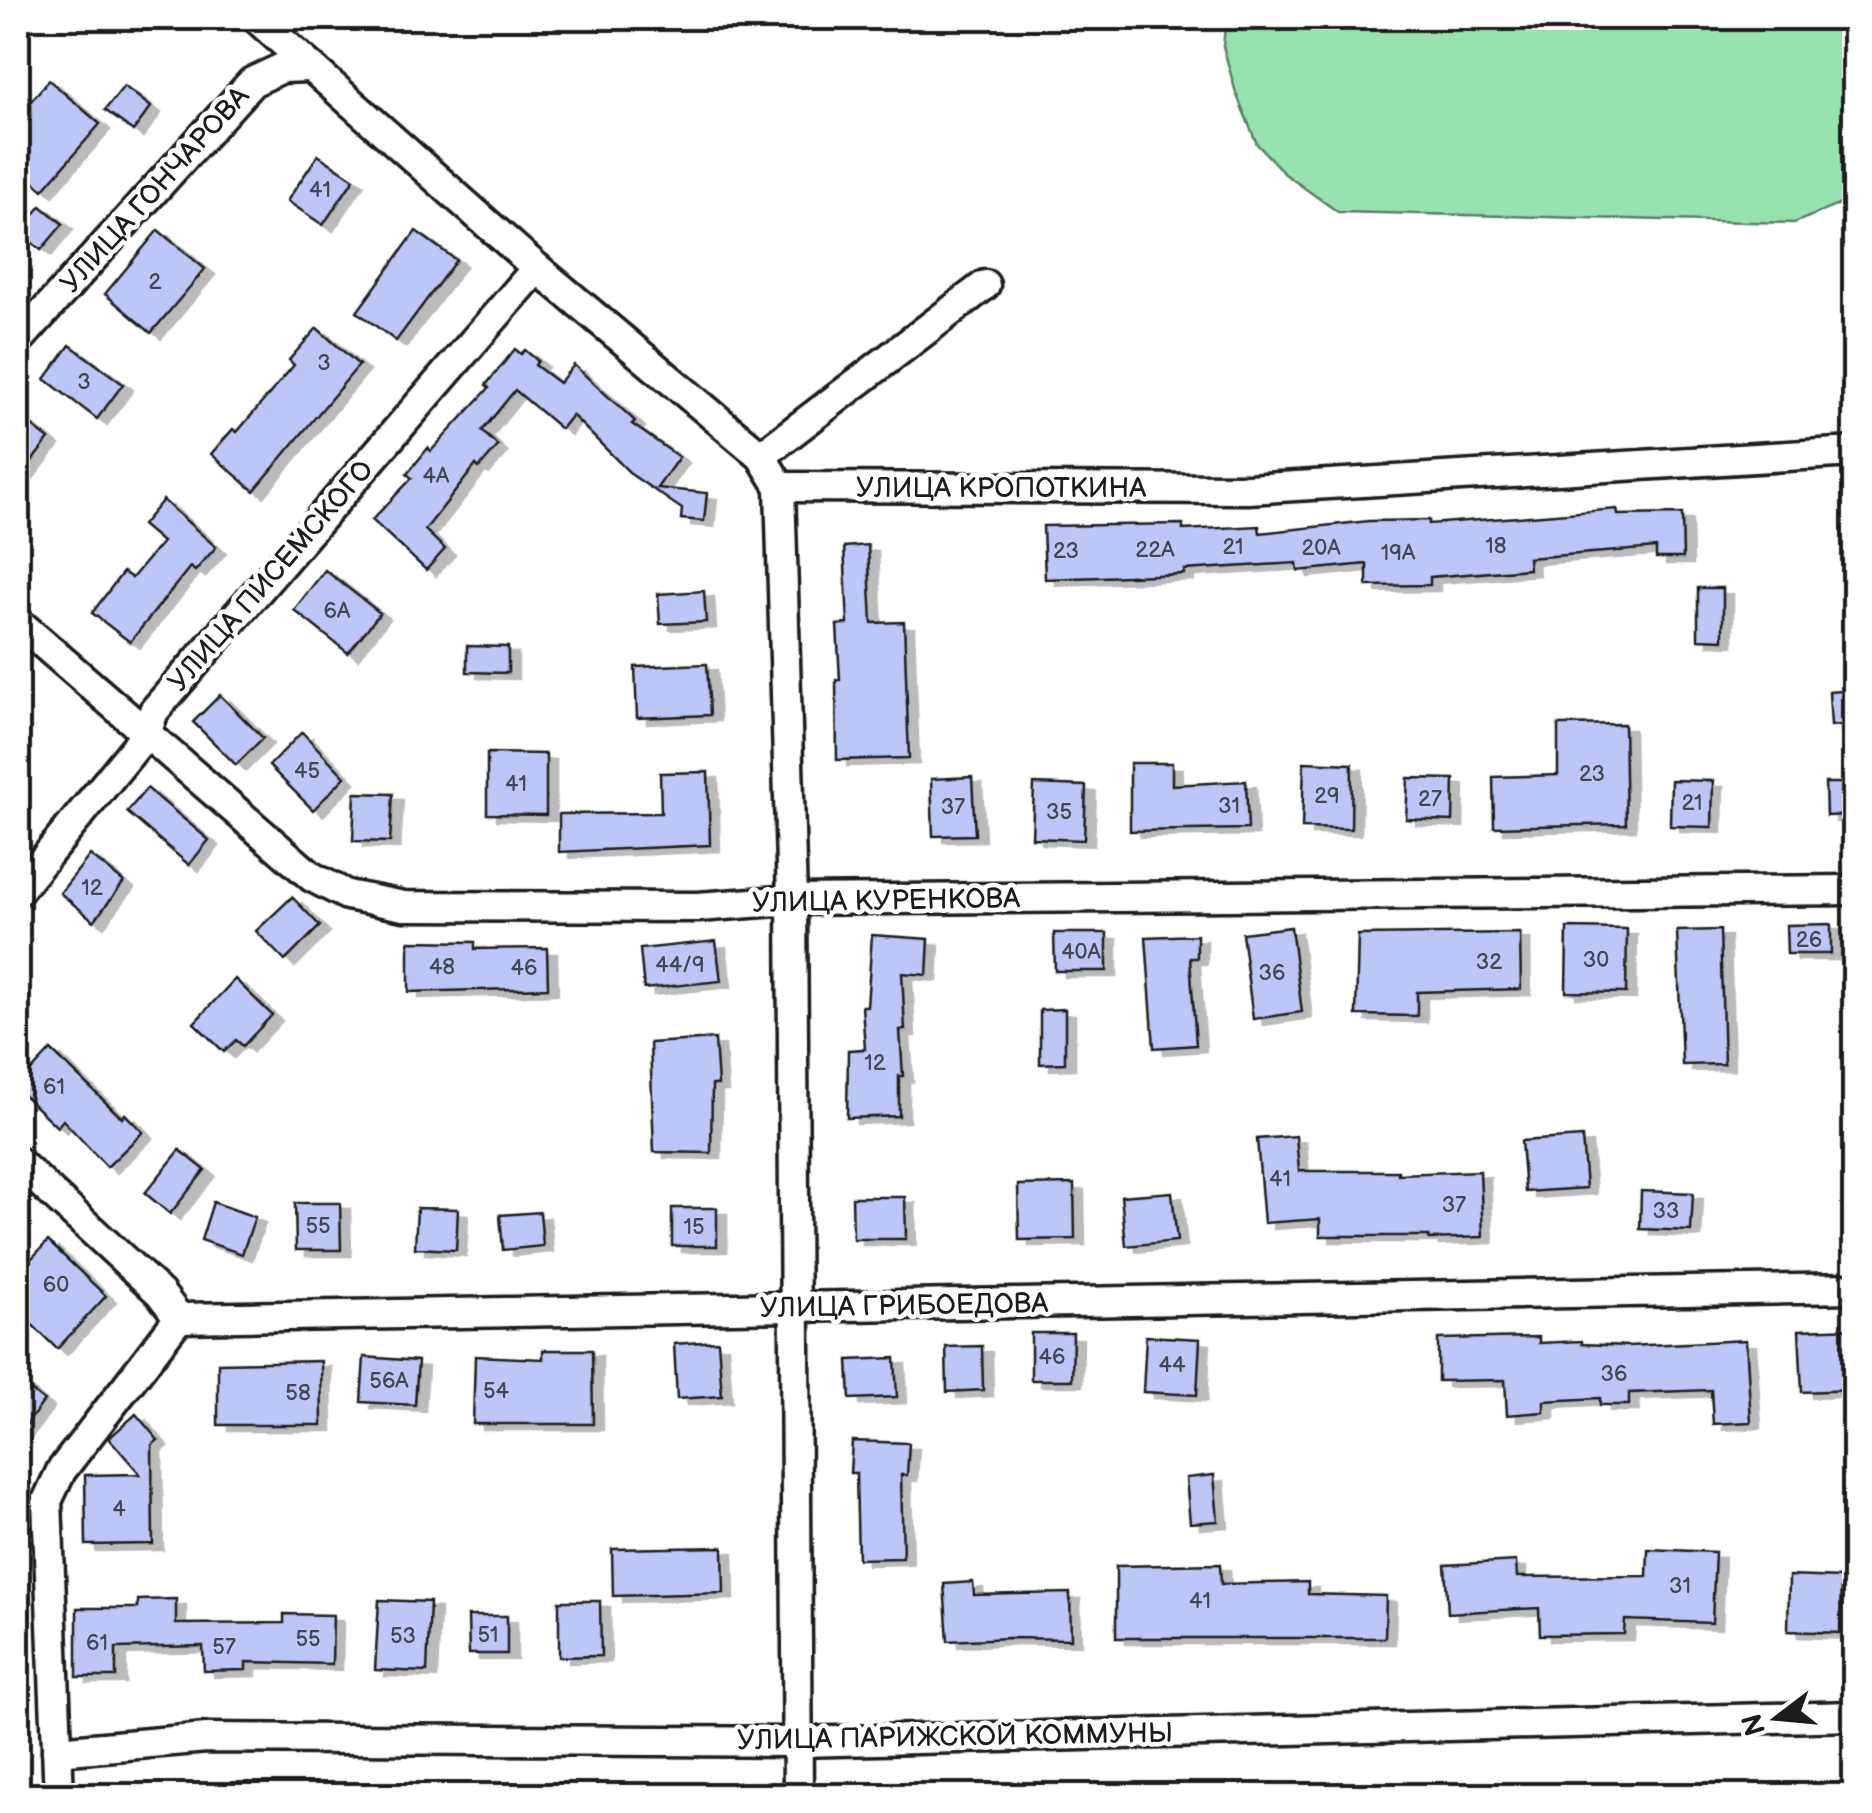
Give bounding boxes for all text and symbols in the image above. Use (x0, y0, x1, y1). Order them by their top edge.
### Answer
street label: УЛИЦА ГОНЧАРОВА (54, 79, 257, 300)
house number: 41 (309, 177, 331, 204)
house number: 2 (149, 269, 162, 296)
house number: 3 (317, 350, 331, 377)
house number: 3 (77, 369, 91, 396)
street label: УЛИЦА ПИСЕМСКОГО (162, 454, 380, 698)
house number: 4А (423, 463, 450, 490)
street label: УЛИЦА КРОПОТКИНА (856, 472, 1147, 505)
house number: 18 (1485, 533, 1507, 560)
house number: 21 (1222, 534, 1244, 561)
house number: 20А (1301, 535, 1341, 562)
house number: 22А (1135, 537, 1175, 564)
house number: 23 (1053, 538, 1079, 565)
house number: 19А (1381, 540, 1416, 567)
house number: 6А (324, 598, 351, 625)
house number: 45 (294, 758, 320, 785)
house number: 23 (1579, 761, 1605, 788)
house number: 41 (505, 771, 527, 798)
house number: 29 (1314, 783, 1340, 810)
house number: 27 (1418, 786, 1442, 813)
house number: 21 (1681, 790, 1703, 817)
house number: 31 (1218, 793, 1240, 820)
house number: 37 (941, 794, 965, 821)
house number: 35 (1046, 799, 1072, 826)
house number: 12 (81, 875, 103, 902)
street label: УЛИЦА КУРЕНКОВА (752, 882, 1021, 920)
house number: 26 (1796, 927, 1822, 954)
house number: 40А (1061, 939, 1102, 966)
house number: 30 (1583, 947, 1609, 974)
house number: 32 (1476, 949, 1502, 976)
house number: 44/9 (655, 952, 705, 979)
house number: 48 (429, 954, 455, 981)
house number: 46 (511, 955, 537, 982)
house number: 36 (1259, 960, 1285, 987)
house number: 12 (864, 1050, 886, 1077)
house number: 61 (43, 1074, 65, 1101)
house number: 41 (1269, 1166, 1291, 1193)
house number: 37 (1442, 1192, 1466, 1219)
house number: 33 (1652, 1198, 1680, 1225)
house number: 55 (305, 1213, 331, 1240)
house number: 15 (683, 1214, 705, 1241)
house number: 60 (43, 1272, 69, 1299)
street label: УЛИЦА ГРИБОЕДОВА (759, 1287, 1050, 1325)
house number: 46 (1039, 1344, 1065, 1371)
house number: 44 (1159, 1352, 1186, 1379)
house number: 36 (1601, 1361, 1627, 1388)
house number: 56А (369, 1368, 409, 1395)
house number: 54 (483, 1378, 510, 1405)
house number: 58 (285, 1380, 311, 1407)
house number: 4 (112, 1496, 126, 1523)
house number: 31 (1669, 1573, 1691, 1600)
house number: 41 (1189, 1588, 1211, 1615)
house number: 51 (477, 1622, 499, 1649)
house number: 53 (390, 1623, 416, 1650)
house number: 55 (295, 1626, 321, 1653)
house number: 61 (86, 1630, 108, 1657)
house number: 57 (212, 1634, 236, 1661)
north arrow (1727, 1668, 1827, 1768)
text: N (1736, 1710, 1773, 1739)
street label: УЛИЦА ПАРИЖСКОЙ КОММУНЫ (737, 1717, 1173, 1757)

